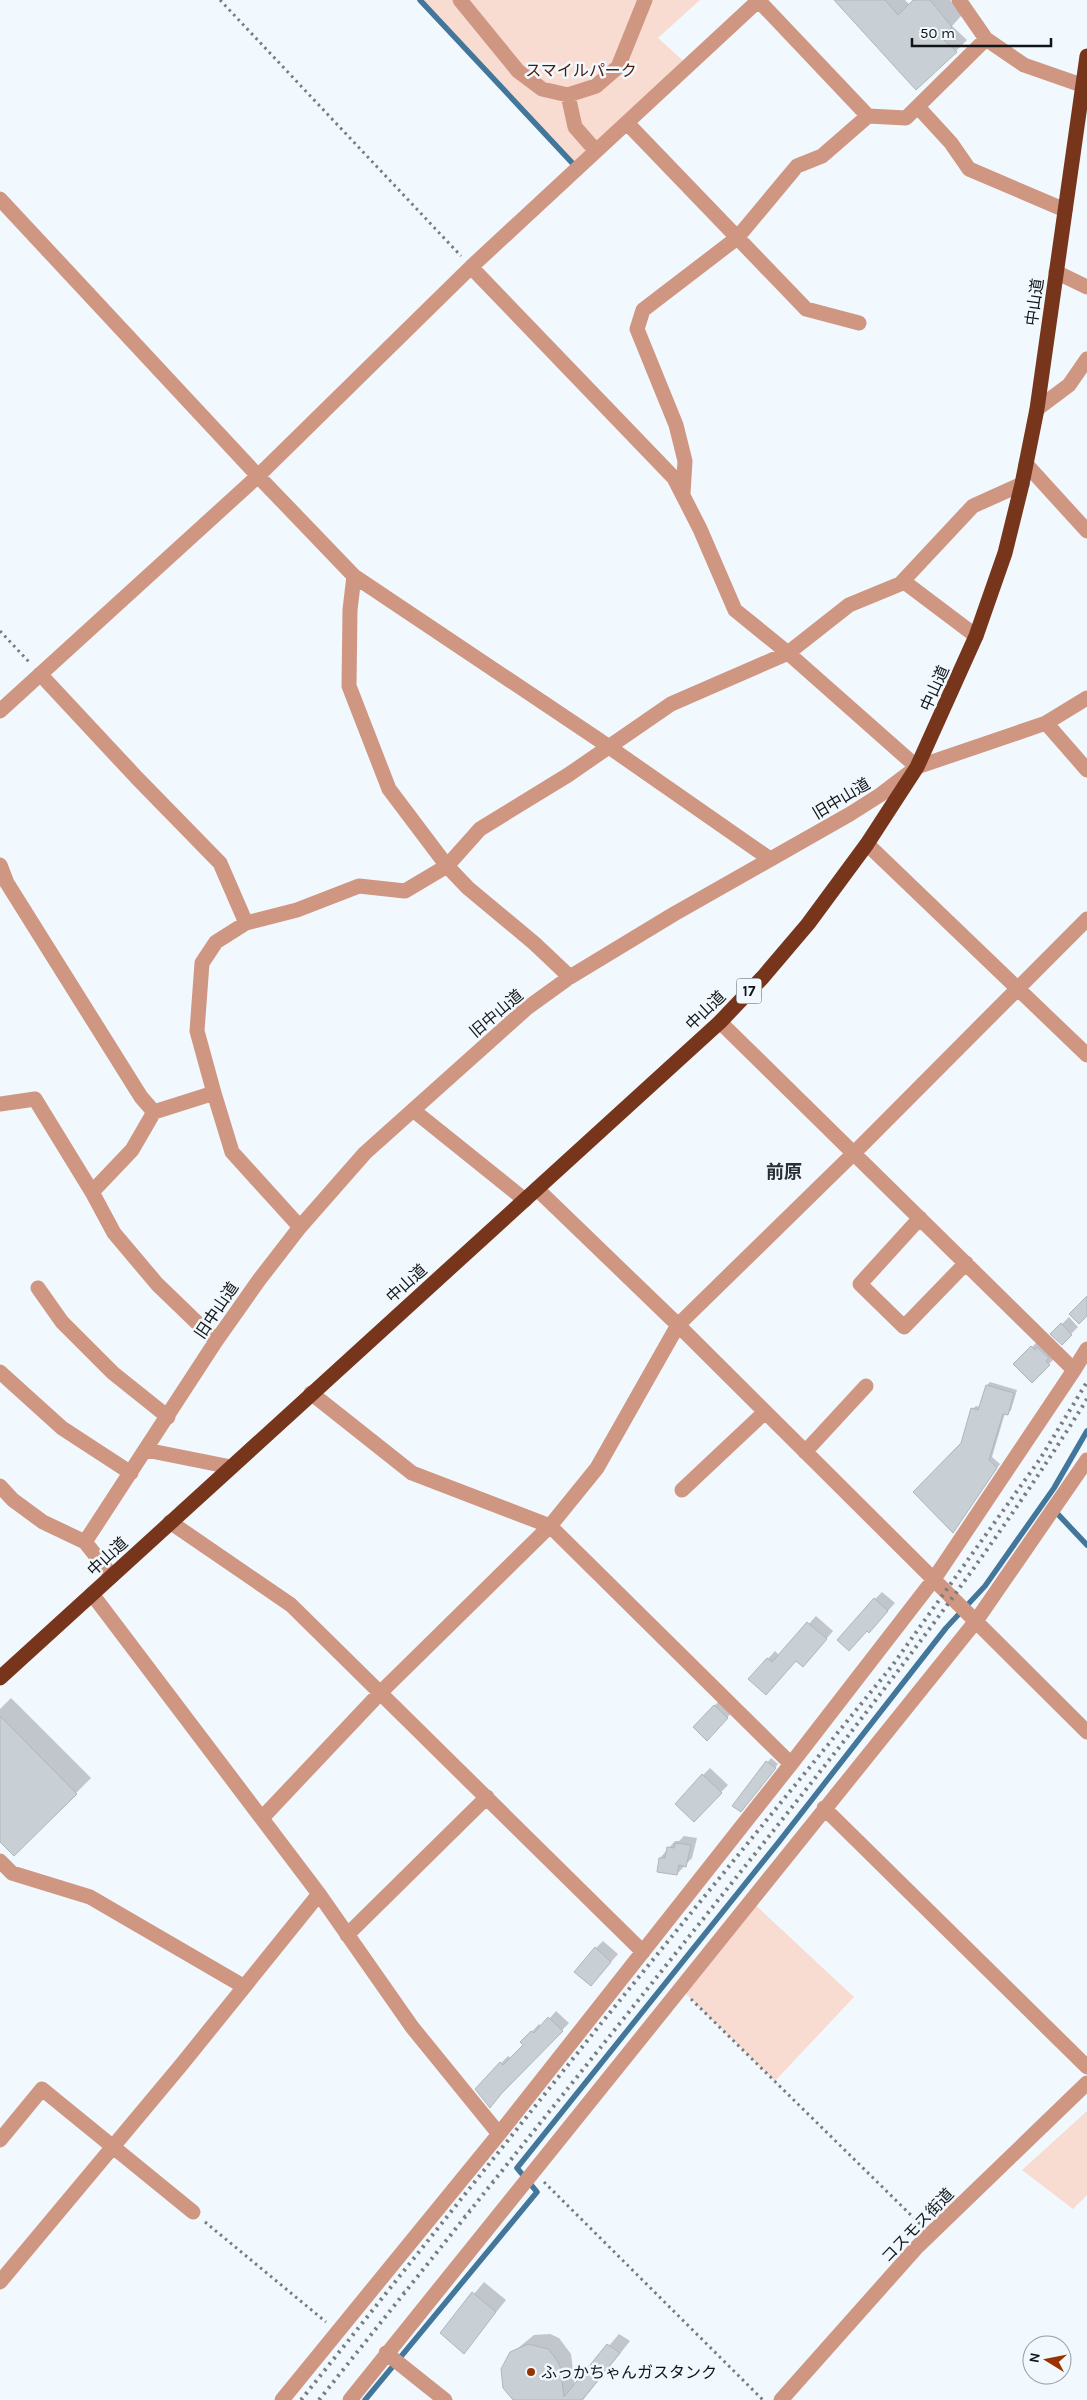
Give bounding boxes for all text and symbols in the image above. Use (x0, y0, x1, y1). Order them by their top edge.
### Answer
scale bar (912, 15, 1051, 47)
text: 50 m (920, 24, 955, 42)
park label: スマイルパーク (525, 61, 637, 80)
street label: 中山道 (1022, 277, 1047, 327)
street label: 中山道 (916, 662, 953, 714)
street label: 旧中山道 (809, 774, 874, 823)
road number: 17 (736, 978, 762, 1004)
street label: 旧中山道 (466, 986, 527, 1041)
street label: 中山道 (681, 987, 729, 1034)
district label: 前原 (766, 1161, 802, 1183)
street label: 中山道 (382, 1260, 431, 1306)
street label: 旧中山道 (191, 1278, 242, 1342)
street label: 中山道 (83, 1533, 131, 1580)
street label: コスモス街道 (877, 2184, 958, 2266)
north arrow (1022, 2335, 1072, 2385)
text: N (1025, 2351, 1044, 2364)
place label: ふっかちゃんガスタンク (541, 2363, 717, 2382)
marker: ふっかちゃんガスタンク (525, 2366, 537, 2378)

